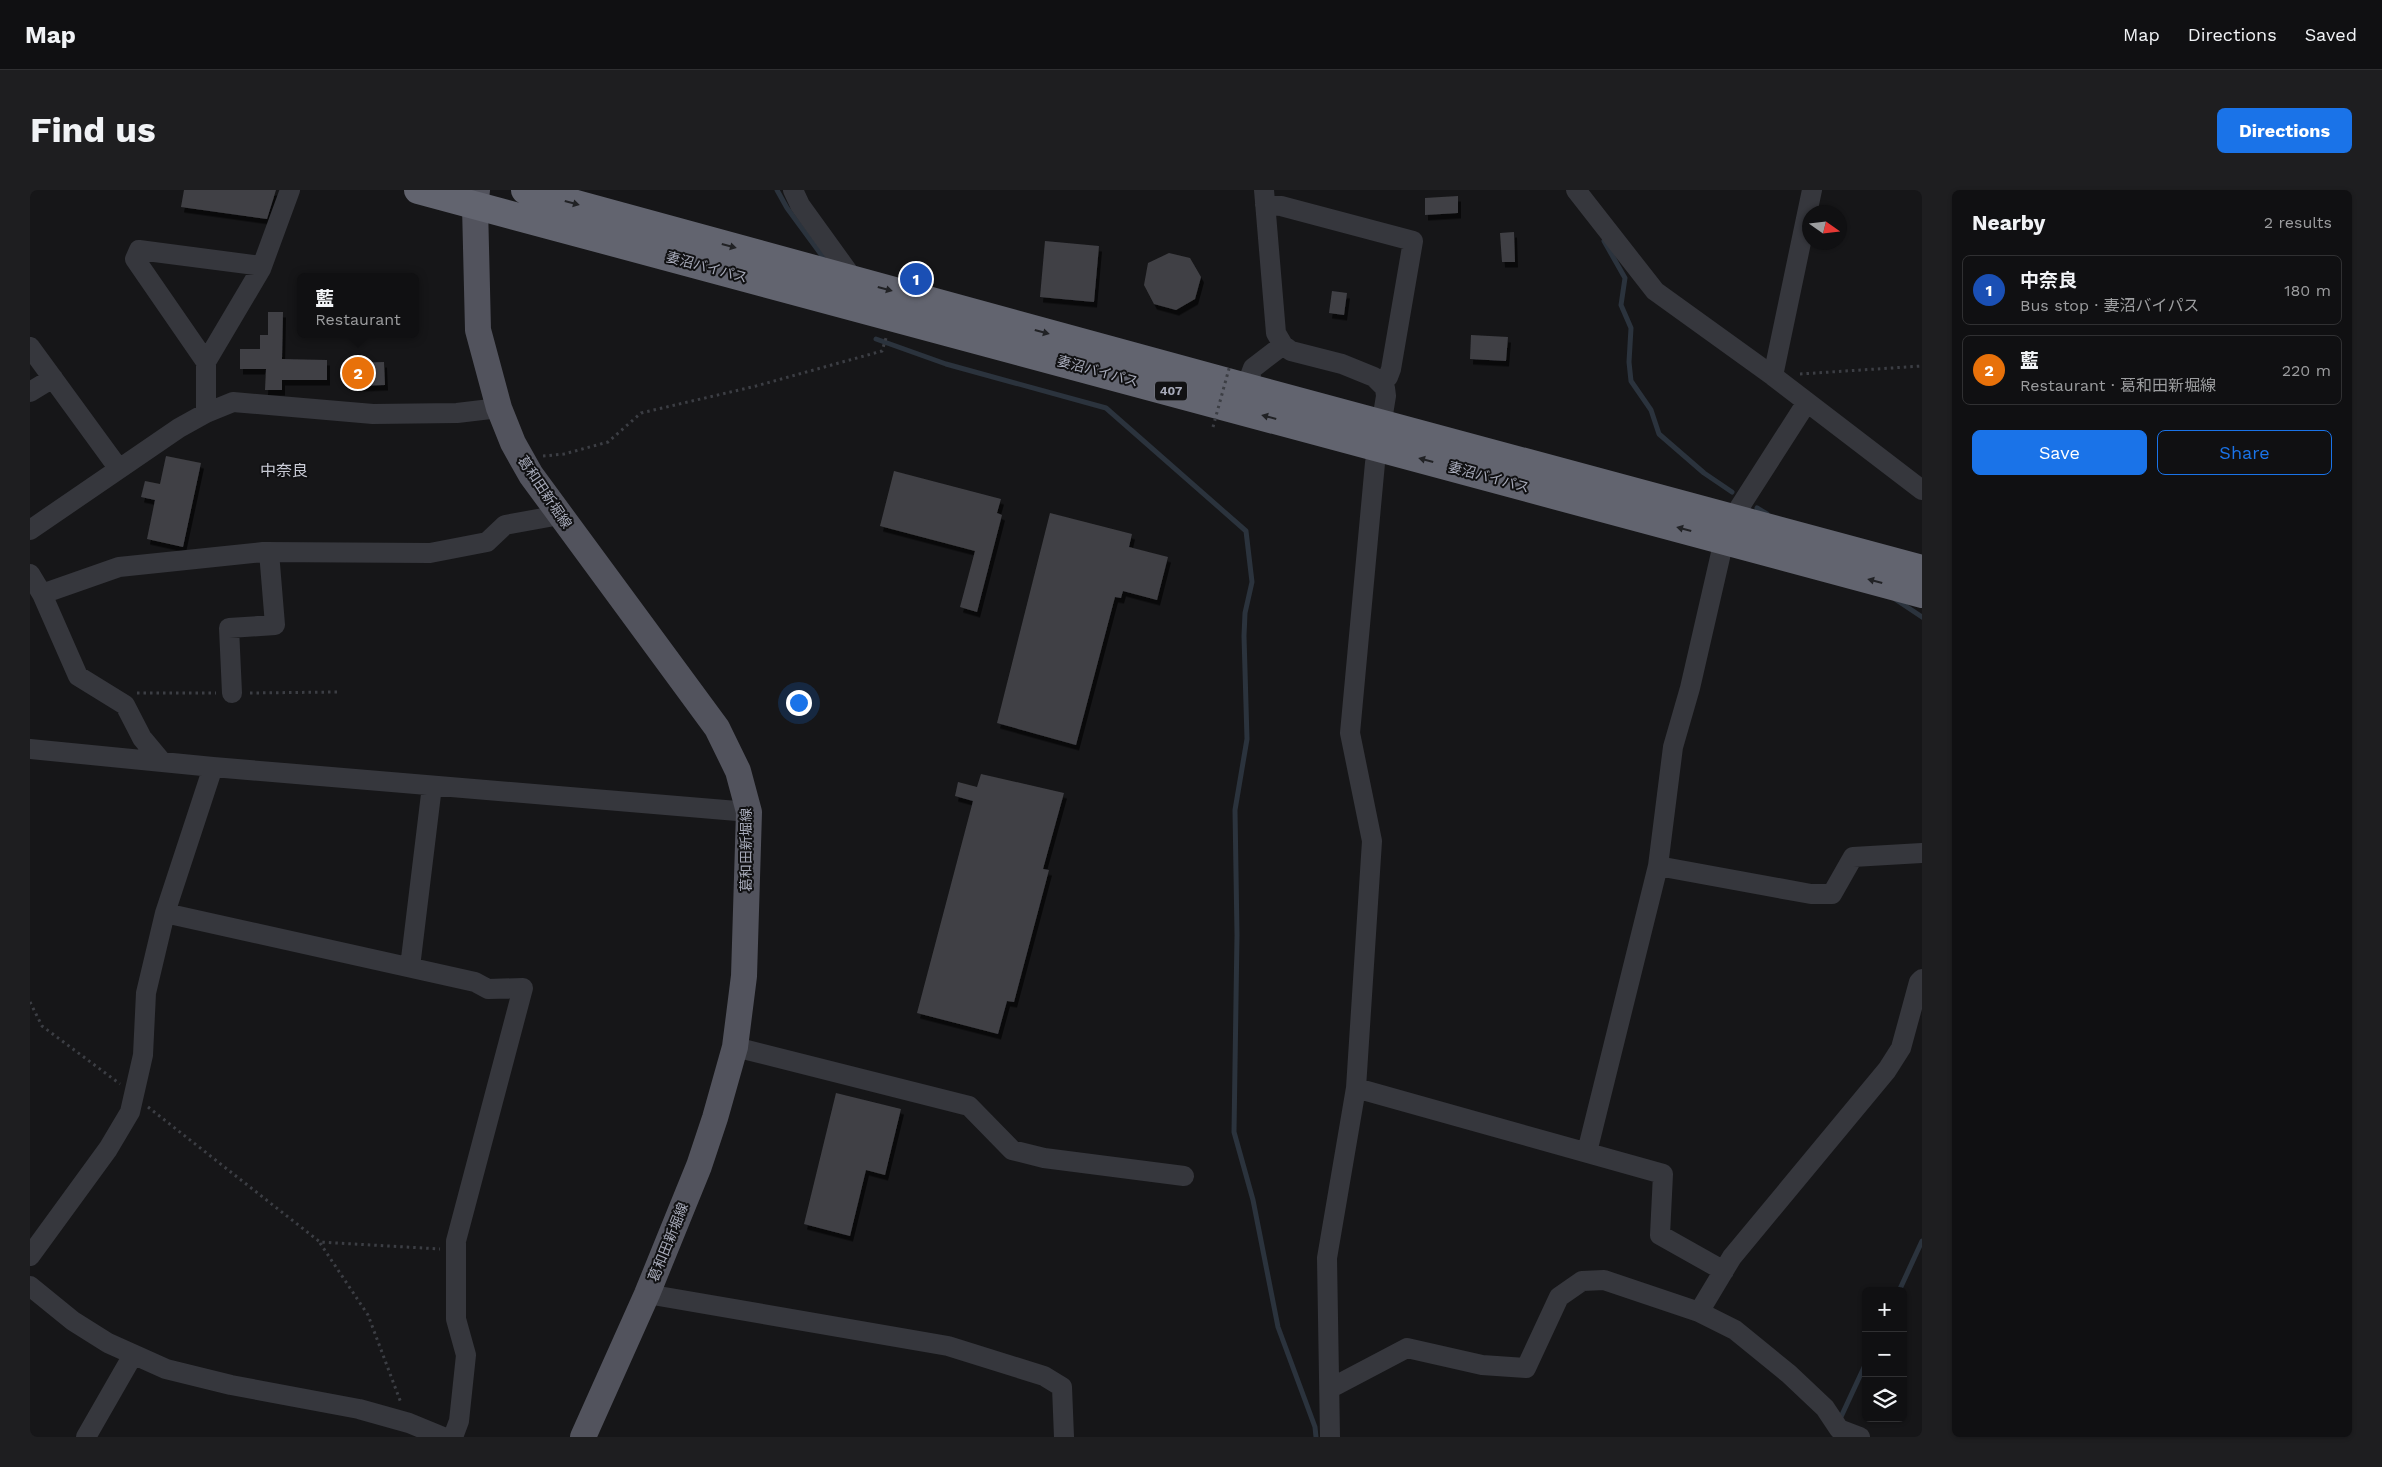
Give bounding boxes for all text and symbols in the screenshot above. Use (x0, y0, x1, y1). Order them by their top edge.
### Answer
text: Map (25, 21, 76, 49)
text: Map (2123, 24, 2160, 45)
text: Directions (2188, 24, 2277, 45)
text: Saved (2305, 24, 2357, 45)
button: Directions (2217, 108, 2352, 153)
text: Find us (30, 109, 156, 151)
one-way arrow (564, 199, 579, 207)
north arrow (1802, 205, 1847, 250)
text: Nearby (1972, 210, 2045, 235)
text: 2 results (2264, 213, 2332, 232)
one-way arrow (721, 242, 736, 250)
street label: 妻沼バイパス (664, 248, 750, 286)
pin: 1 (900, 260, 932, 298)
text: 中奈良 (2020, 269, 2077, 292)
popup (297, 273, 419, 338)
text: 1 (1986, 281, 1992, 300)
text: 180 m (2284, 281, 2331, 300)
one-way arrow (878, 285, 893, 293)
text: 藍 (315, 287, 334, 310)
text: Bus stop · 妻沼バイパス (2020, 296, 2199, 315)
text: Restaurant (315, 310, 401, 329)
one-way arrow (1035, 328, 1050, 336)
text: 藍 (2020, 349, 2039, 372)
street label: 妻沼バイパス (1055, 352, 1141, 390)
pin: 2 (342, 354, 374, 392)
text: 2 (1984, 361, 1994, 380)
text: 220 m (2282, 361, 2331, 380)
text: Restaurant · 葛和田新堀線 (2020, 376, 2216, 395)
road number: 407 (1155, 382, 1187, 400)
one-way arrow (1262, 413, 1277, 421)
button: Save (1972, 430, 2147, 475)
button: Share (2157, 430, 2332, 475)
street label: 葛和田新堀線 (515, 453, 575, 531)
one-way arrow (1418, 456, 1434, 464)
street label: 妻沼バイパス (1446, 458, 1532, 496)
district label: 中奈良 (260, 461, 308, 480)
one-way arrow (1677, 525, 1692, 533)
one-way arrow (1867, 577, 1882, 585)
your location (786, 690, 812, 716)
street label: 葛和田新堀線 (738, 808, 754, 892)
street label: 葛和田新堀線 (645, 1200, 691, 1284)
map controls (1862, 1287, 1907, 1422)
button: + (1862, 1287, 1907, 1332)
button: − (1862, 1332, 1907, 1377)
button: layers (1862, 1377, 1907, 1422)

